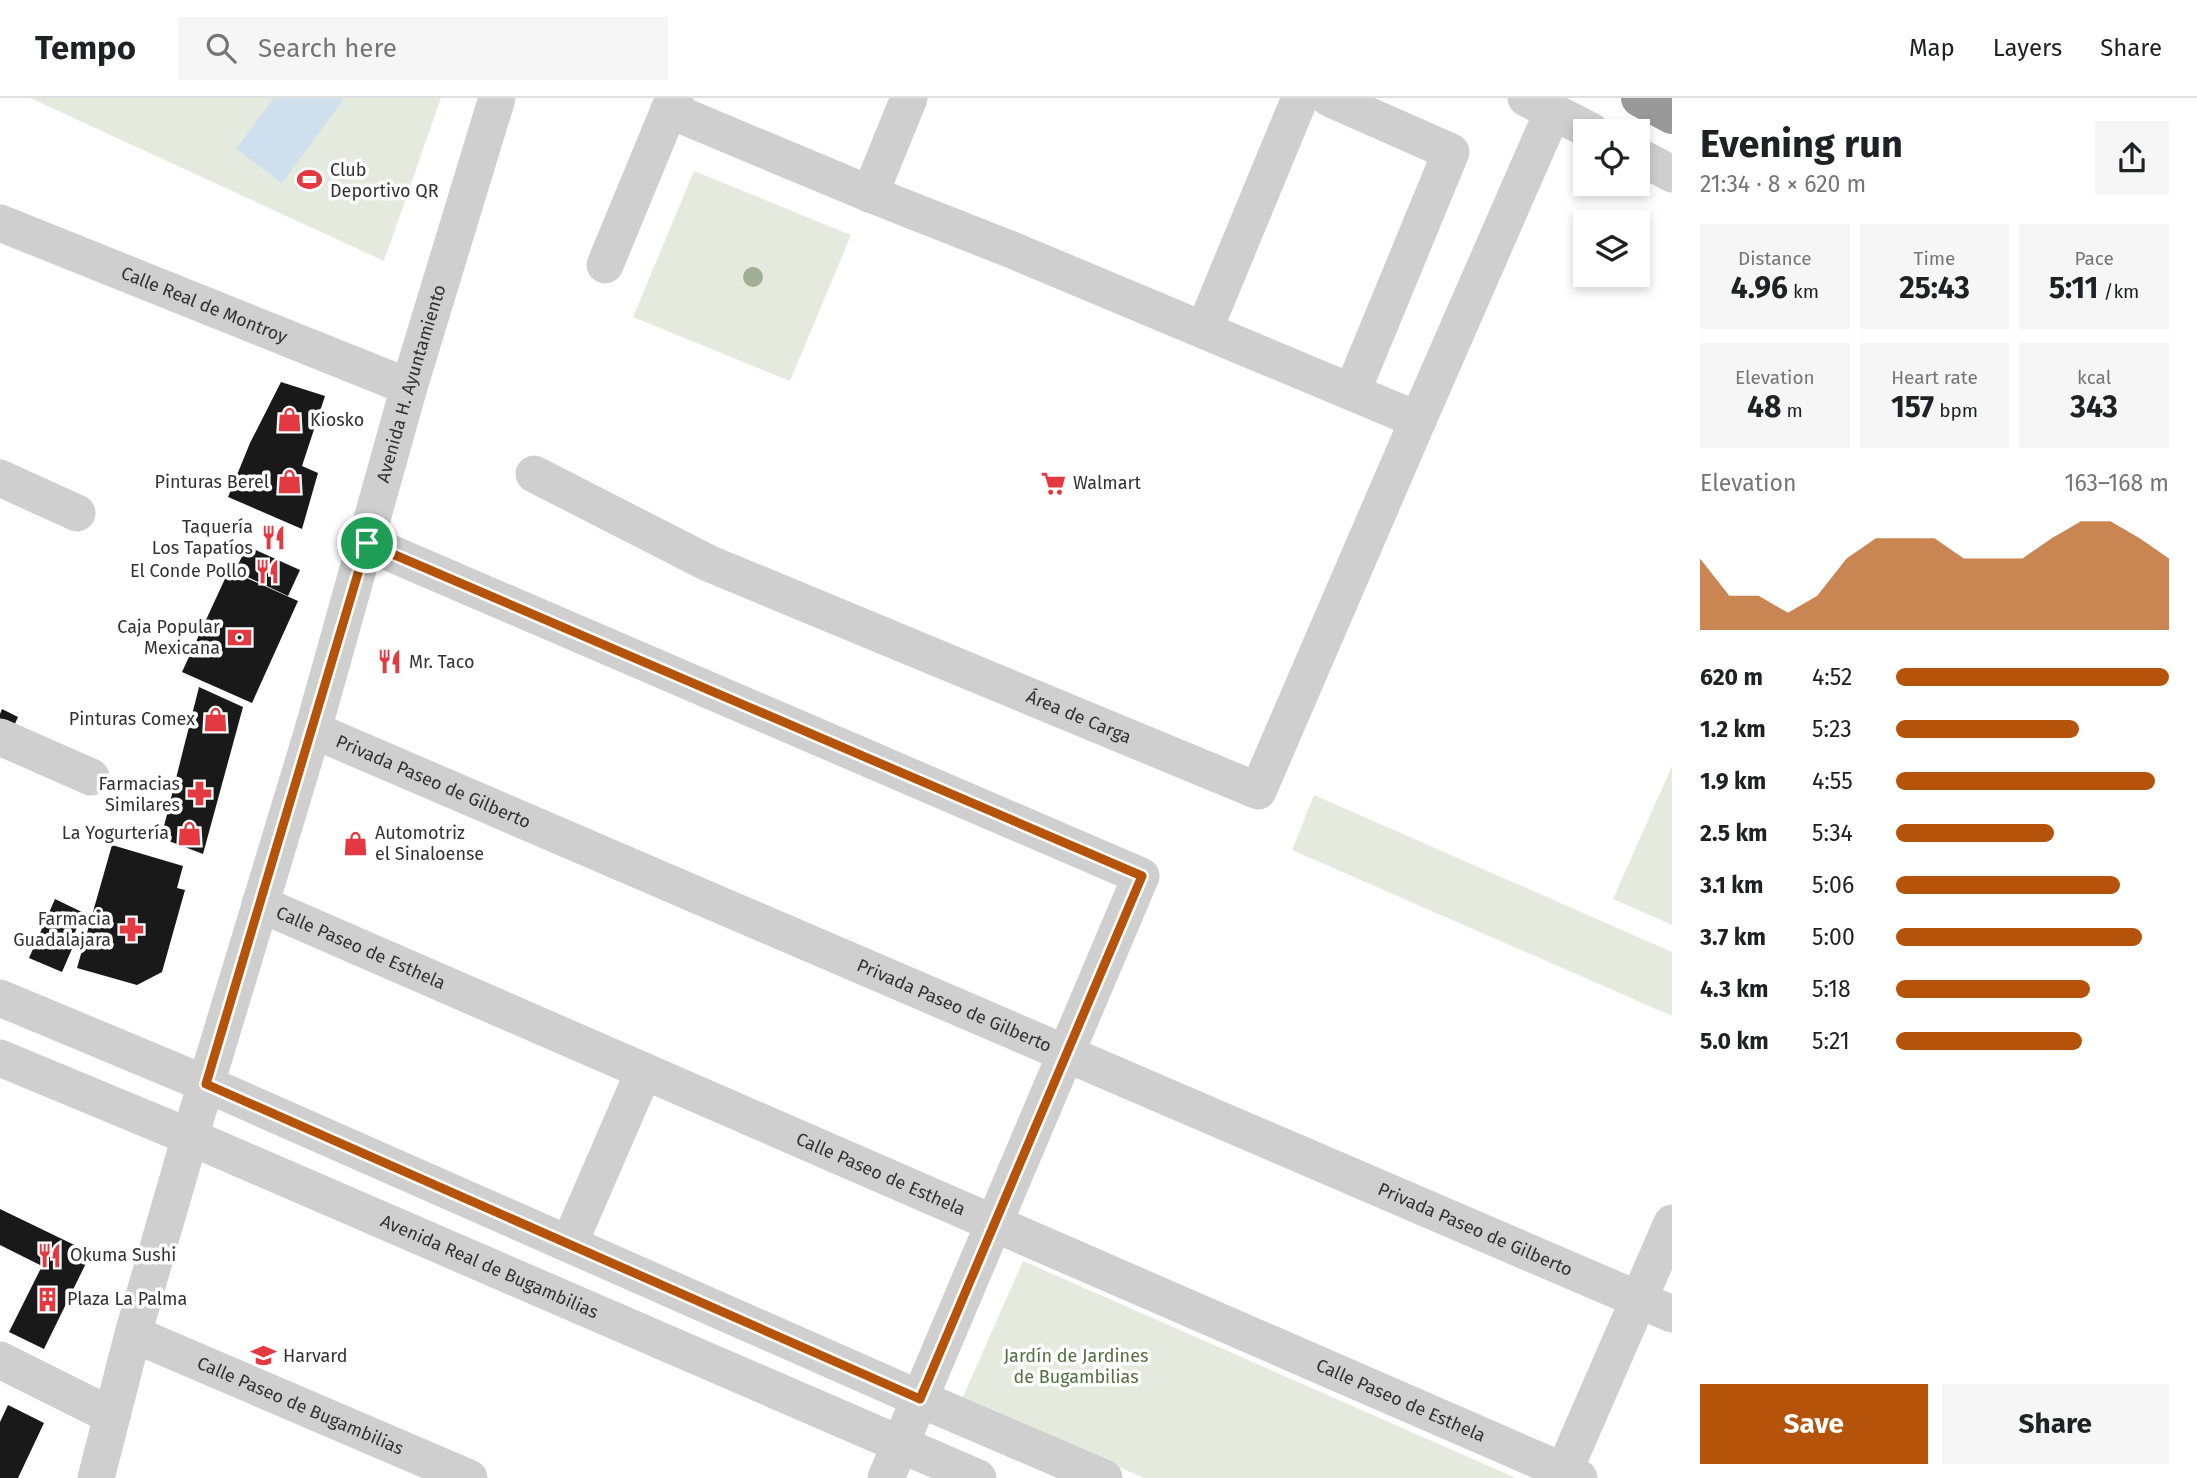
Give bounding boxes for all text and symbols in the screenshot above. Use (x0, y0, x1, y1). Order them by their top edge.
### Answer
search box (178, 17, 668, 80)
text: Tempo (35, 28, 136, 68)
icon: search (202, 29, 240, 67)
text: Search here (258, 33, 397, 64)
text: Map (1909, 34, 1955, 62)
text: Layers (1993, 34, 2062, 62)
text: Share (2100, 34, 2162, 62)
map controls (1573, 119, 1650, 287)
button: locate (1573, 119, 1650, 196)
text: Evening run (1700, 121, 1903, 167)
button: share (2095, 121, 2169, 195)
place label: Club Deportivo QR (330, 159, 439, 202)
sports icon: Club Deportivo QR (296, 166, 324, 194)
text: 21:34 · 8 × 620 m (1700, 170, 1866, 198)
button: layers (1573, 210, 1650, 287)
text: Distance (1738, 247, 1812, 270)
text: Time (1914, 247, 1955, 270)
text: Pace (2074, 247, 2114, 270)
street label: Calle Real de Montroy (118, 262, 291, 348)
text: 4.96 (1731, 270, 1788, 306)
text: 25:43 (1899, 270, 1970, 306)
text: 5:11 (2049, 270, 2098, 306)
text: km (1788, 280, 1819, 303)
text: /km (2098, 280, 2139, 303)
street label: Avenida H. Ayuntamiento (372, 282, 451, 485)
text: Elevation (1735, 366, 1815, 389)
text: Heart rate (1891, 366, 1978, 389)
text: kcal (2077, 366, 2111, 389)
text: 48 (1747, 389, 1781, 425)
text: 157 (1891, 389, 1934, 425)
text: 343 (2070, 389, 2118, 425)
text: m (1781, 399, 1803, 422)
text: bpm (1934, 399, 1978, 422)
shop icon: Kiosko (276, 406, 304, 434)
place label: Kiosko (310, 409, 364, 431)
shop icon: Pinturas Berel (275, 468, 303, 496)
supermarket icon: Walmart (1039, 469, 1067, 497)
text: Elevation (1700, 469, 1796, 497)
text: 163–168 m (2064, 469, 2169, 497)
place label: Pinturas Berel (155, 471, 269, 493)
place label: Walmart (1073, 472, 1141, 494)
pin (337, 513, 397, 573)
place label: Taquería Los Tapatíos (152, 516, 253, 559)
restaurant icon: Taquería Los Tapatíos (259, 523, 287, 551)
icon: arrive (348, 524, 386, 562)
restaurant icon: El Conde Pollo (253, 557, 281, 585)
place label: El Conde Pollo (130, 560, 247, 582)
place label: Caja Popular Mexicana (117, 616, 220, 659)
bank icon: Caja Popular Mexicana (226, 623, 254, 651)
restaurant icon: Mr. Taco (375, 648, 403, 676)
place label: Mr. Taco (409, 651, 475, 673)
text: 620 m (1700, 663, 1763, 691)
text: 4:52 (1812, 663, 1852, 691)
street label: Área de Carga (1023, 684, 1135, 748)
shop icon: Pinturas Comex (201, 705, 229, 733)
place label: Pinturas Comex (69, 708, 195, 730)
text: 1.2 km (1700, 715, 1766, 743)
text: 5:23 (1812, 715, 1852, 743)
street label: Privada Paseo de Gilberto (333, 730, 534, 833)
text: 1.9 km (1700, 767, 1766, 795)
text: 4:55 (1812, 767, 1853, 795)
place label: Farmacias Similares (99, 773, 180, 816)
pharmacy icon: Farmacias Similares (186, 780, 214, 808)
shop icon: La Yogurtería (175, 819, 203, 847)
text: 2.5 km (1700, 819, 1768, 847)
text: 5:34 (1812, 819, 1853, 847)
place label: La Yogurtería (62, 822, 169, 844)
place label: Automotriz el Sinaloense (375, 822, 484, 865)
shop icon: Automotriz el Sinaloense (341, 829, 369, 857)
text: 3.1 km (1700, 871, 1763, 899)
text: 5:06 (1812, 871, 1854, 899)
street label: Calle Paseo de Esthela (273, 901, 449, 994)
place label: Farmacia Guadalajara (13, 908, 111, 951)
pharmacy icon: Farmacia Guadalajara (117, 915, 145, 943)
text: 3.7 km (1700, 923, 1766, 951)
text: 5:00 (1812, 923, 1855, 951)
street label: Privada Paseo de Gilberto (854, 954, 1055, 1057)
text: 4.3 km (1700, 975, 1768, 1003)
text: 5:18 (1812, 975, 1851, 1003)
text: 5.0 km (1700, 1027, 1769, 1055)
text: 5:21 (1812, 1027, 1850, 1055)
street label: Calle Paseo de Esthela (793, 1128, 969, 1221)
street label: Privada Paseo de Gilberto (1375, 1178, 1576, 1281)
street label: Avenida Real de Bugambilias (377, 1210, 602, 1323)
restaurant icon: Okuma Sushi (36, 1241, 64, 1269)
place label: Okuma Sushi (70, 1244, 176, 1266)
building icon: Plaza La Palma (33, 1285, 61, 1313)
place label: Plaza La Palma (67, 1288, 187, 1310)
school or university icon: Harvard (249, 1342, 277, 1370)
place label: Harvard (283, 1345, 348, 1367)
park label: Jardín de Jardines de Bugambilias (1004, 1345, 1148, 1388)
street label: Calle Paseo de Bugambilias (194, 1352, 407, 1460)
street label: Calle Paseo de Esthela (1313, 1354, 1489, 1447)
button: Save (1700, 1384, 1928, 1464)
button: Share (1942, 1384, 2169, 1464)

